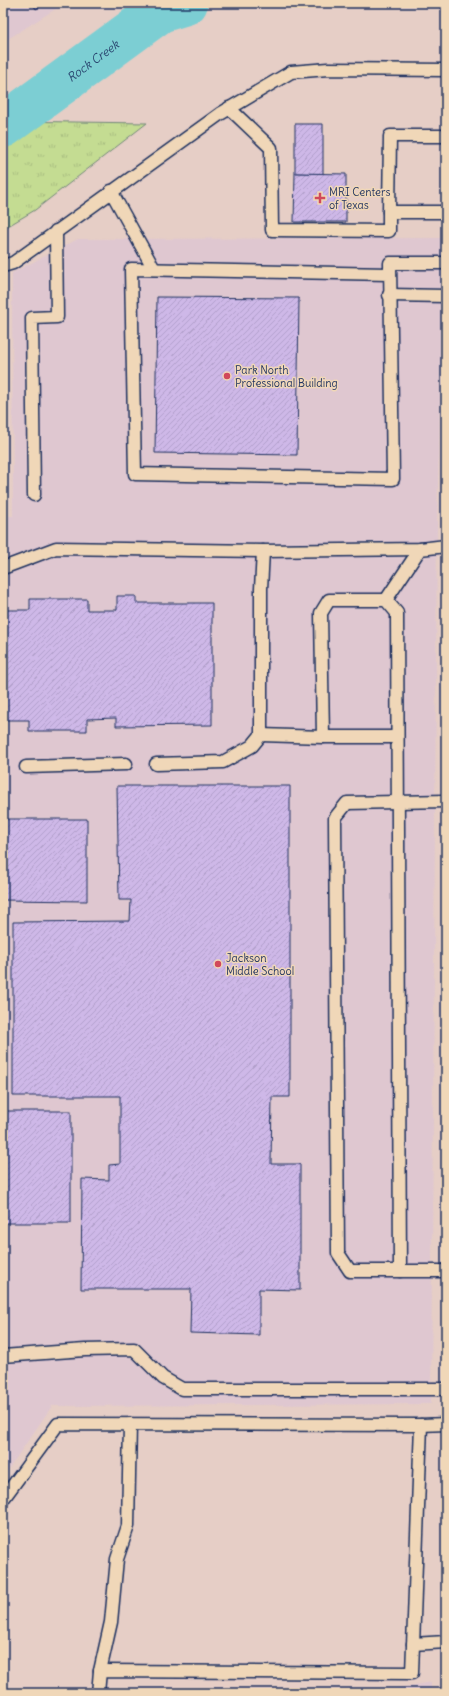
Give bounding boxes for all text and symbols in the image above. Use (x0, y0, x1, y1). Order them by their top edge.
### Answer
water label: Rock Creek (64, 36, 122, 84)
place label: MRI Centers of Texas (329, 185, 391, 212)
marker: MRI Centers of Texas (314, 192, 326, 204)
place label: Park North Professional Building (235, 363, 338, 390)
marker: Park North Professional Building (222, 371, 232, 381)
place label: Jackson Middle School (226, 951, 294, 978)
marker: Jackson Middle School (213, 959, 223, 969)

